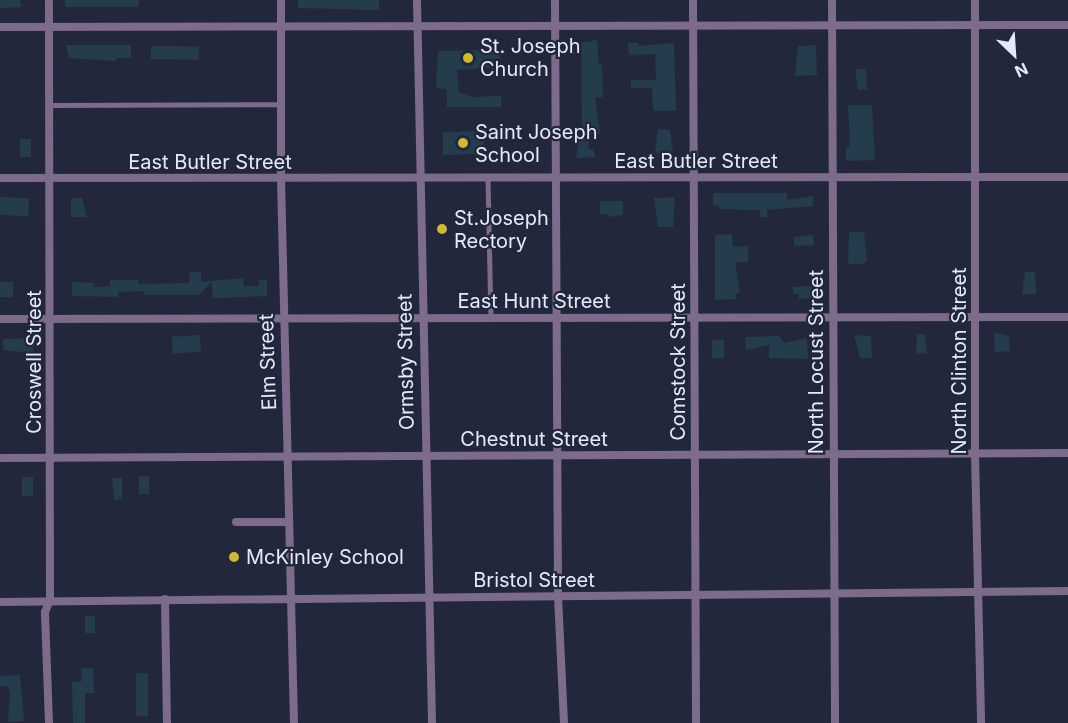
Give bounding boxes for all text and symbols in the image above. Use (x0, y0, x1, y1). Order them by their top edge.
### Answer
north arrow (984, 24, 1044, 84)
place label: St. Joseph Church (480, 34, 580, 81)
marker: St. Joseph Church (461, 51, 475, 65)
text: N (1012, 59, 1031, 82)
place label: Saint Joseph School (475, 120, 598, 167)
marker: Saint Joseph School (456, 136, 470, 150)
street label: East Butler Street (614, 149, 778, 173)
street label: East Butler Street (128, 150, 292, 174)
place label: St.Joseph Rectory (454, 206, 549, 253)
marker: St.Joseph Rectory (435, 222, 449, 236)
street label: North Clinton Street (947, 267, 971, 455)
street label: North Locust Street (804, 270, 828, 454)
street label: Comstock Street (666, 283, 690, 441)
street label: East Hunt Street (457, 289, 611, 313)
street label: Croswell Street (22, 290, 46, 434)
street label: Ormsby Street (393, 294, 419, 430)
street label: Elm Street (254, 313, 282, 411)
street label: Chestnut Street (460, 427, 608, 451)
place label: McKinley School (246, 545, 404, 569)
marker: McKinley School (227, 550, 241, 564)
street label: Bristol Street (473, 568, 595, 592)

